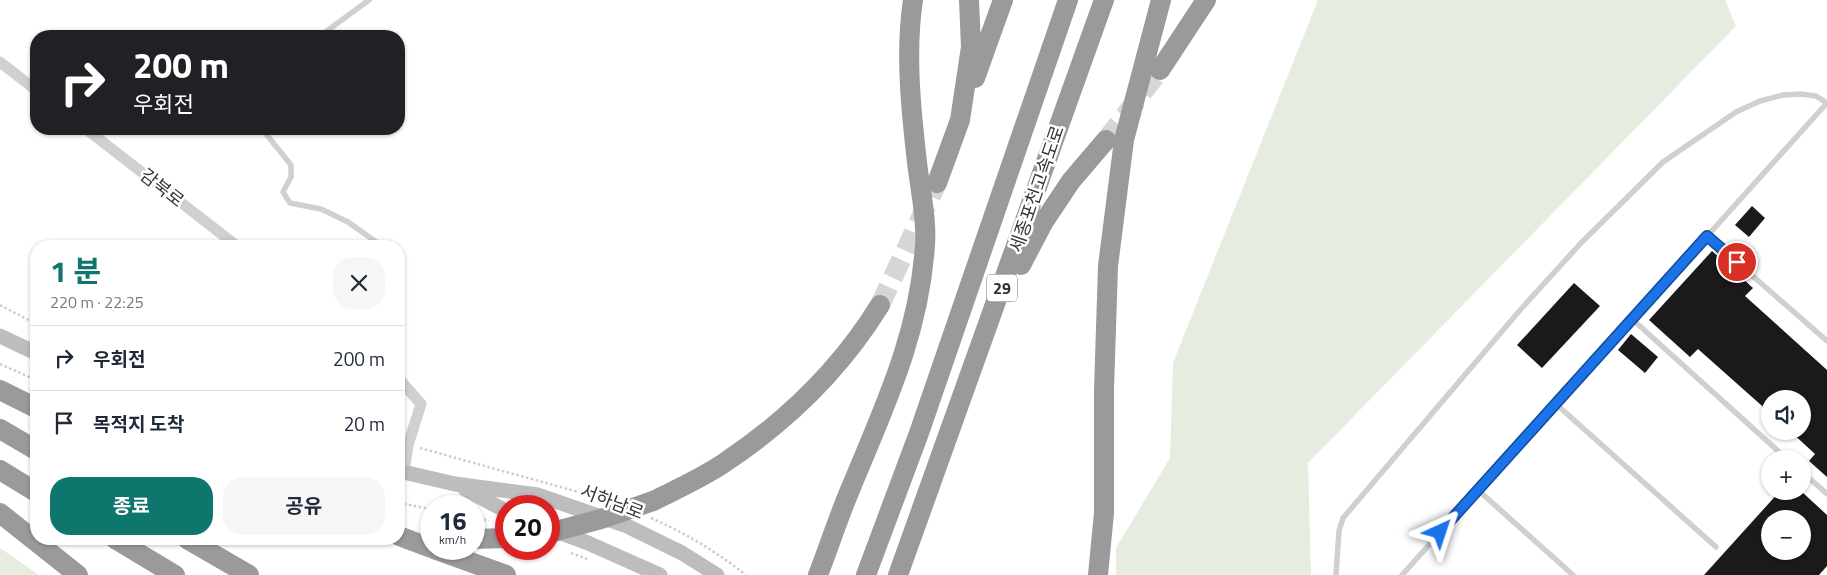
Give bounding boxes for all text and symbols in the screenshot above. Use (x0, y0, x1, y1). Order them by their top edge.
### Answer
text: 200 m (133, 38, 229, 92)
icon: right (50, 50, 115, 115)
text: 우회전 (133, 87, 194, 121)
street label: 세종포천고속도로 (1002, 122, 1071, 256)
street label: 감북로 (134, 162, 190, 214)
pin (1716, 241, 1758, 283)
text: 1 분 (50, 248, 101, 294)
icon: arrive (1723, 248, 1751, 276)
button: close (333, 257, 385, 309)
road number: 29 (987, 274, 1017, 302)
text: 220 m · 22:25 (50, 290, 144, 314)
icon: right (50, 344, 78, 372)
text: 우회전 (93, 344, 145, 373)
text: 200 m (333, 344, 385, 373)
map controls (1761, 390, 1811, 560)
button: sound (1761, 390, 1811, 440)
icon: arrive (50, 409, 78, 437)
text: 목적지 도착 (93, 409, 185, 438)
text: 20 m (344, 409, 385, 438)
button: + (1761, 450, 1811, 500)
button: 종료 (50, 477, 213, 535)
button: 공유 (223, 477, 385, 535)
street label: 서하남로 (576, 477, 648, 526)
speed limit sign: 20 (495, 495, 560, 560)
text: 16 (438, 502, 467, 540)
position arrow (1413, 505, 1465, 557)
button: − (1761, 510, 1811, 560)
text: km/h (439, 530, 466, 549)

